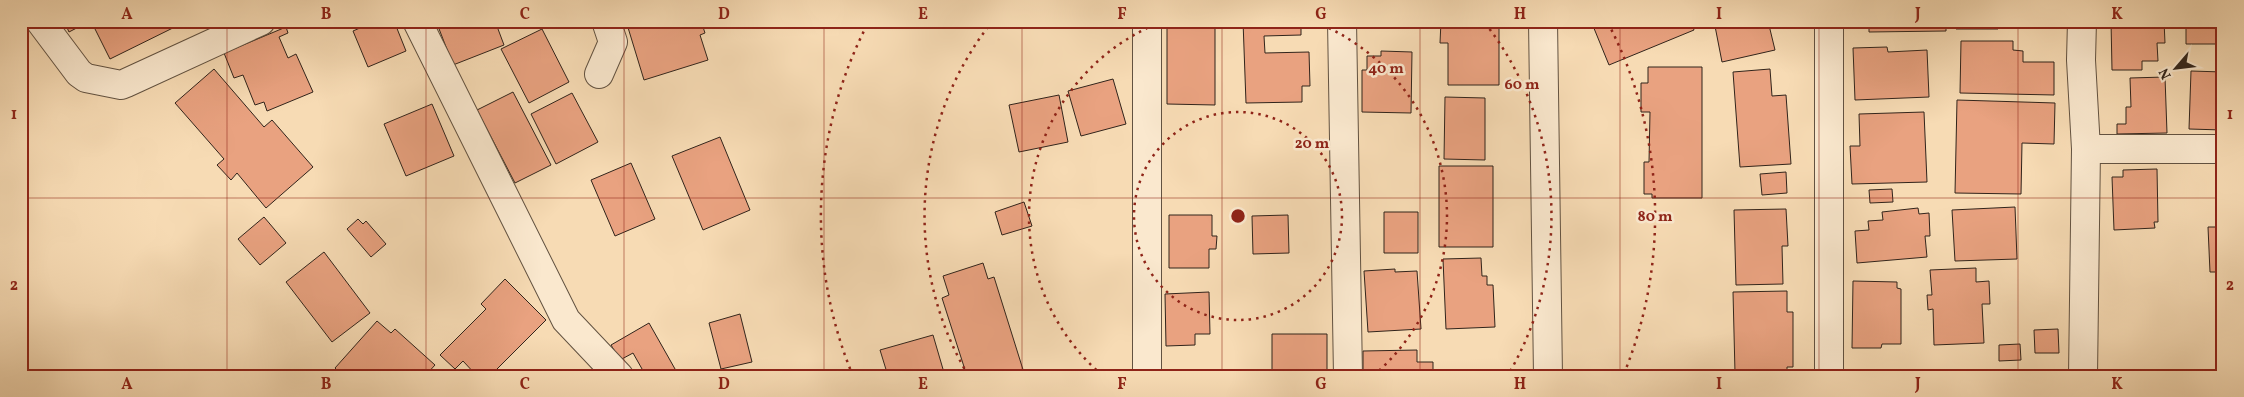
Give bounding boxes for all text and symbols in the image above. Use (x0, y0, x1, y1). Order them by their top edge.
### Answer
text: A (121, 4, 133, 26)
text: B (321, 4, 332, 26)
text: C (520, 4, 530, 26)
text: D (718, 4, 730, 26)
text: E (918, 4, 928, 26)
text: F (1117, 4, 1127, 26)
text: G (1315, 4, 1327, 26)
text: H (1514, 4, 1526, 26)
text: I (1716, 4, 1722, 26)
text: J (1914, 4, 1921, 26)
text: K (2111, 4, 2123, 26)
north arrow (2152, 42, 2202, 92)
text: 40 m (1368, 59, 1404, 80)
text: N (2155, 64, 2177, 82)
text: 60 m (1505, 75, 1540, 96)
text: 1 (11, 104, 17, 126)
text: 1 (2227, 104, 2233, 126)
text: 20 m (1295, 134, 1330, 155)
centre of rings (1229, 207, 1247, 225)
text: 80 m (1638, 207, 1673, 228)
text: 2 (10, 275, 18, 297)
text: 2 (2226, 275, 2234, 297)
text: A (121, 374, 133, 396)
text: B (321, 374, 332, 396)
text: C (520, 374, 530, 396)
text: D (718, 374, 730, 396)
text: E (918, 374, 928, 396)
text: F (1117, 374, 1127, 396)
text: G (1315, 374, 1327, 396)
text: H (1514, 374, 1526, 396)
text: I (1716, 374, 1722, 396)
text: J (1914, 374, 1921, 396)
text: K (2111, 374, 2123, 396)

